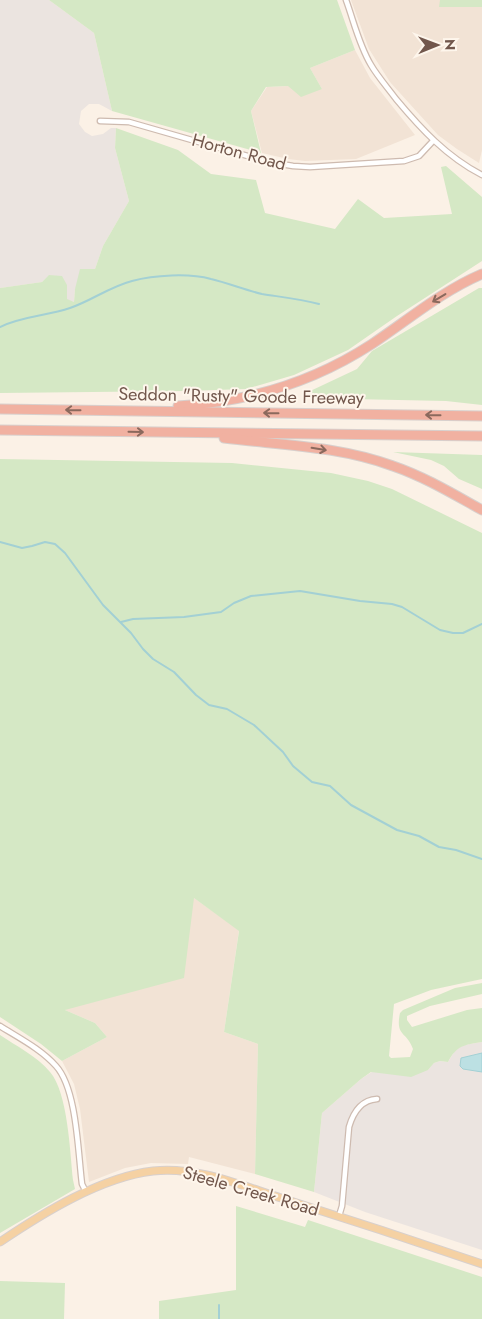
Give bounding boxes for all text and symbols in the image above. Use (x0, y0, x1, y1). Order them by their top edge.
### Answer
north arrow (412, 20, 462, 70)
text: N (440, 39, 460, 51)
street label: Horton Road (189, 127, 289, 177)
one-way arrow (433, 293, 447, 303)
street label: Seddon "Rusty" Goode Freeway (118, 381, 364, 411)
one-way arrow (66, 405, 82, 415)
one-way arrow (263, 408, 280, 418)
one-way arrow (426, 410, 442, 420)
one-way arrow (128, 427, 144, 437)
one-way arrow (311, 444, 327, 454)
street label: Steele Creek Road (180, 1159, 322, 1223)

